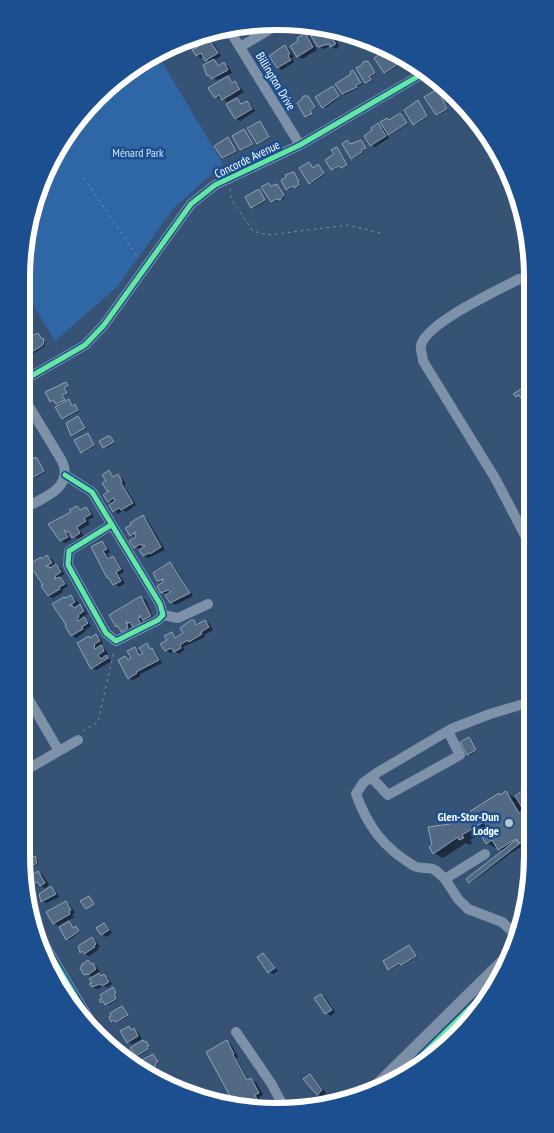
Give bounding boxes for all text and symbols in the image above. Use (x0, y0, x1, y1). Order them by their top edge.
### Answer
street label: Billington Drive (253, 49, 299, 113)
street label: Concorde Avenue (212, 137, 282, 181)
park label: Ménard Park (112, 145, 164, 160)
place label: Glen-Stor-Dun Lodge (438, 809, 499, 838)
marker: Glen-Stor-Dun Lodge (503, 817, 515, 829)

